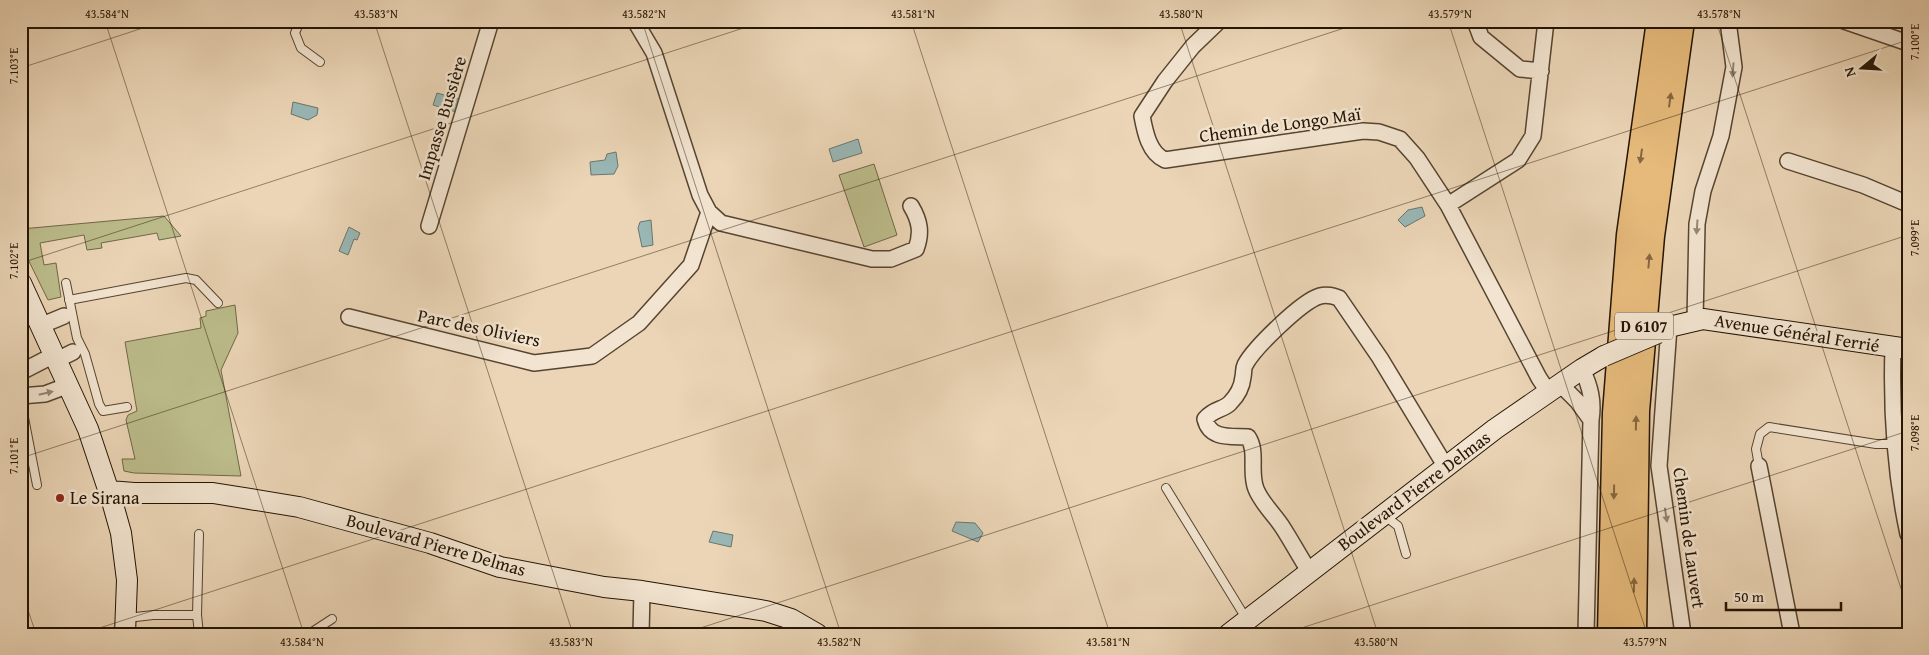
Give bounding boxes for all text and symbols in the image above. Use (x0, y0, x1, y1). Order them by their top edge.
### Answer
text: 43.584°N (85, 5, 129, 22)
text: 43.583°N (354, 5, 398, 22)
text: 43.582°N (622, 5, 666, 22)
text: 43.581°N (891, 5, 935, 22)
text: 43.580°N (1159, 5, 1203, 22)
text: 43.579°N (1428, 5, 1472, 22)
text: 43.578°N (1697, 5, 1741, 22)
text: 7.100°E (1906, 24, 1923, 60)
north arrow (1836, 42, 1886, 92)
text: 7.103°E (5, 48, 22, 84)
street label: Impasse Bussière (410, 52, 473, 183)
one-way arrow (1729, 62, 1737, 78)
text: N (1838, 64, 1861, 80)
one-way arrow (1667, 91, 1675, 107)
street label: Chemin de Longo Maï (1198, 100, 1363, 149)
one-way arrow (1637, 149, 1645, 165)
one-way arrow (1693, 220, 1701, 236)
text: 7.099°E (1906, 220, 1923, 256)
text: 7.102°E (5, 243, 22, 279)
one-way arrow (1645, 252, 1653, 268)
street label: Parc des Oliviers (415, 301, 543, 354)
street label: Avenue Général Ferrié (1713, 306, 1881, 359)
road number: D 6107 (1615, 312, 1673, 340)
one-way arrow (38, 389, 53, 397)
one-way arrow (1632, 414, 1640, 430)
text: 7.098°E (1906, 415, 1923, 451)
street label: Boulevard Pierre Delmas (1332, 424, 1496, 557)
text: 7.101°E (5, 438, 22, 474)
street label: Chemin de Lauvert (1666, 466, 1713, 611)
place label: Le Sirana (70, 484, 140, 511)
one-way arrow (1610, 485, 1618, 501)
marker: Le Sirana (54, 492, 66, 504)
street label: Boulevard Pierre Delmas (343, 506, 529, 583)
one-way arrow (1663, 508, 1671, 524)
one-way arrow (1630, 577, 1638, 593)
scale bar (1726, 580, 1842, 612)
text: 50 m (1734, 586, 1765, 607)
text: 43.584°N (280, 633, 324, 650)
text: 43.583°N (549, 633, 593, 650)
text: 43.582°N (817, 633, 861, 650)
text: 43.581°N (1086, 633, 1130, 650)
text: 43.580°N (1354, 633, 1398, 650)
text: 43.579°N (1623, 633, 1667, 650)

